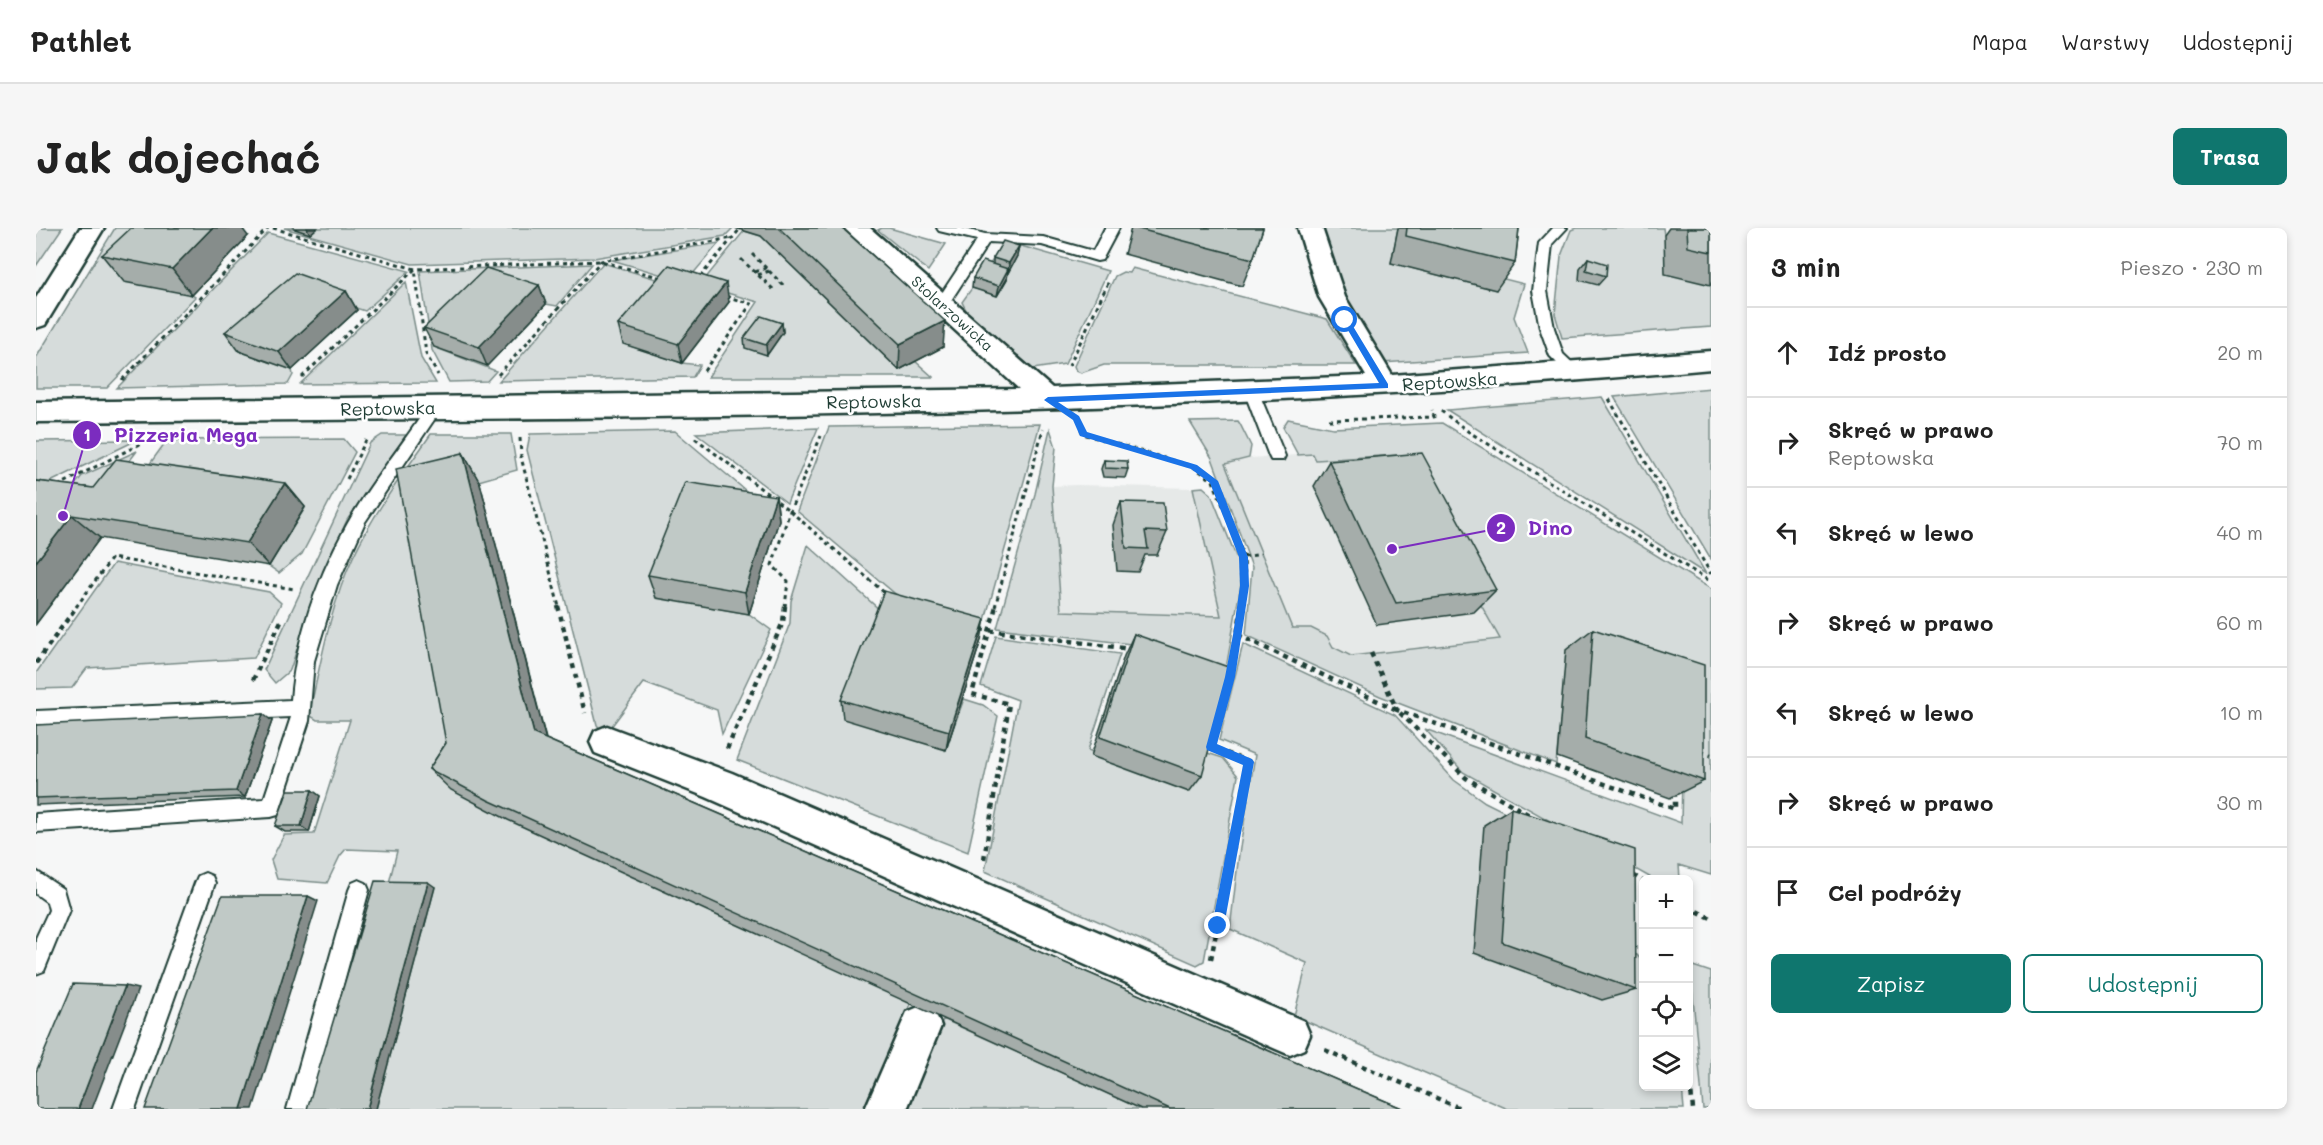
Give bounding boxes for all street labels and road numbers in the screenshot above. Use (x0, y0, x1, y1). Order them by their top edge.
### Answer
street label: Stolarzowicka (907, 271, 998, 356)
street label: Reptowska (1401, 366, 1499, 396)
street label: Reptowska (826, 388, 922, 414)
street label: Reptowska (340, 395, 436, 421)

